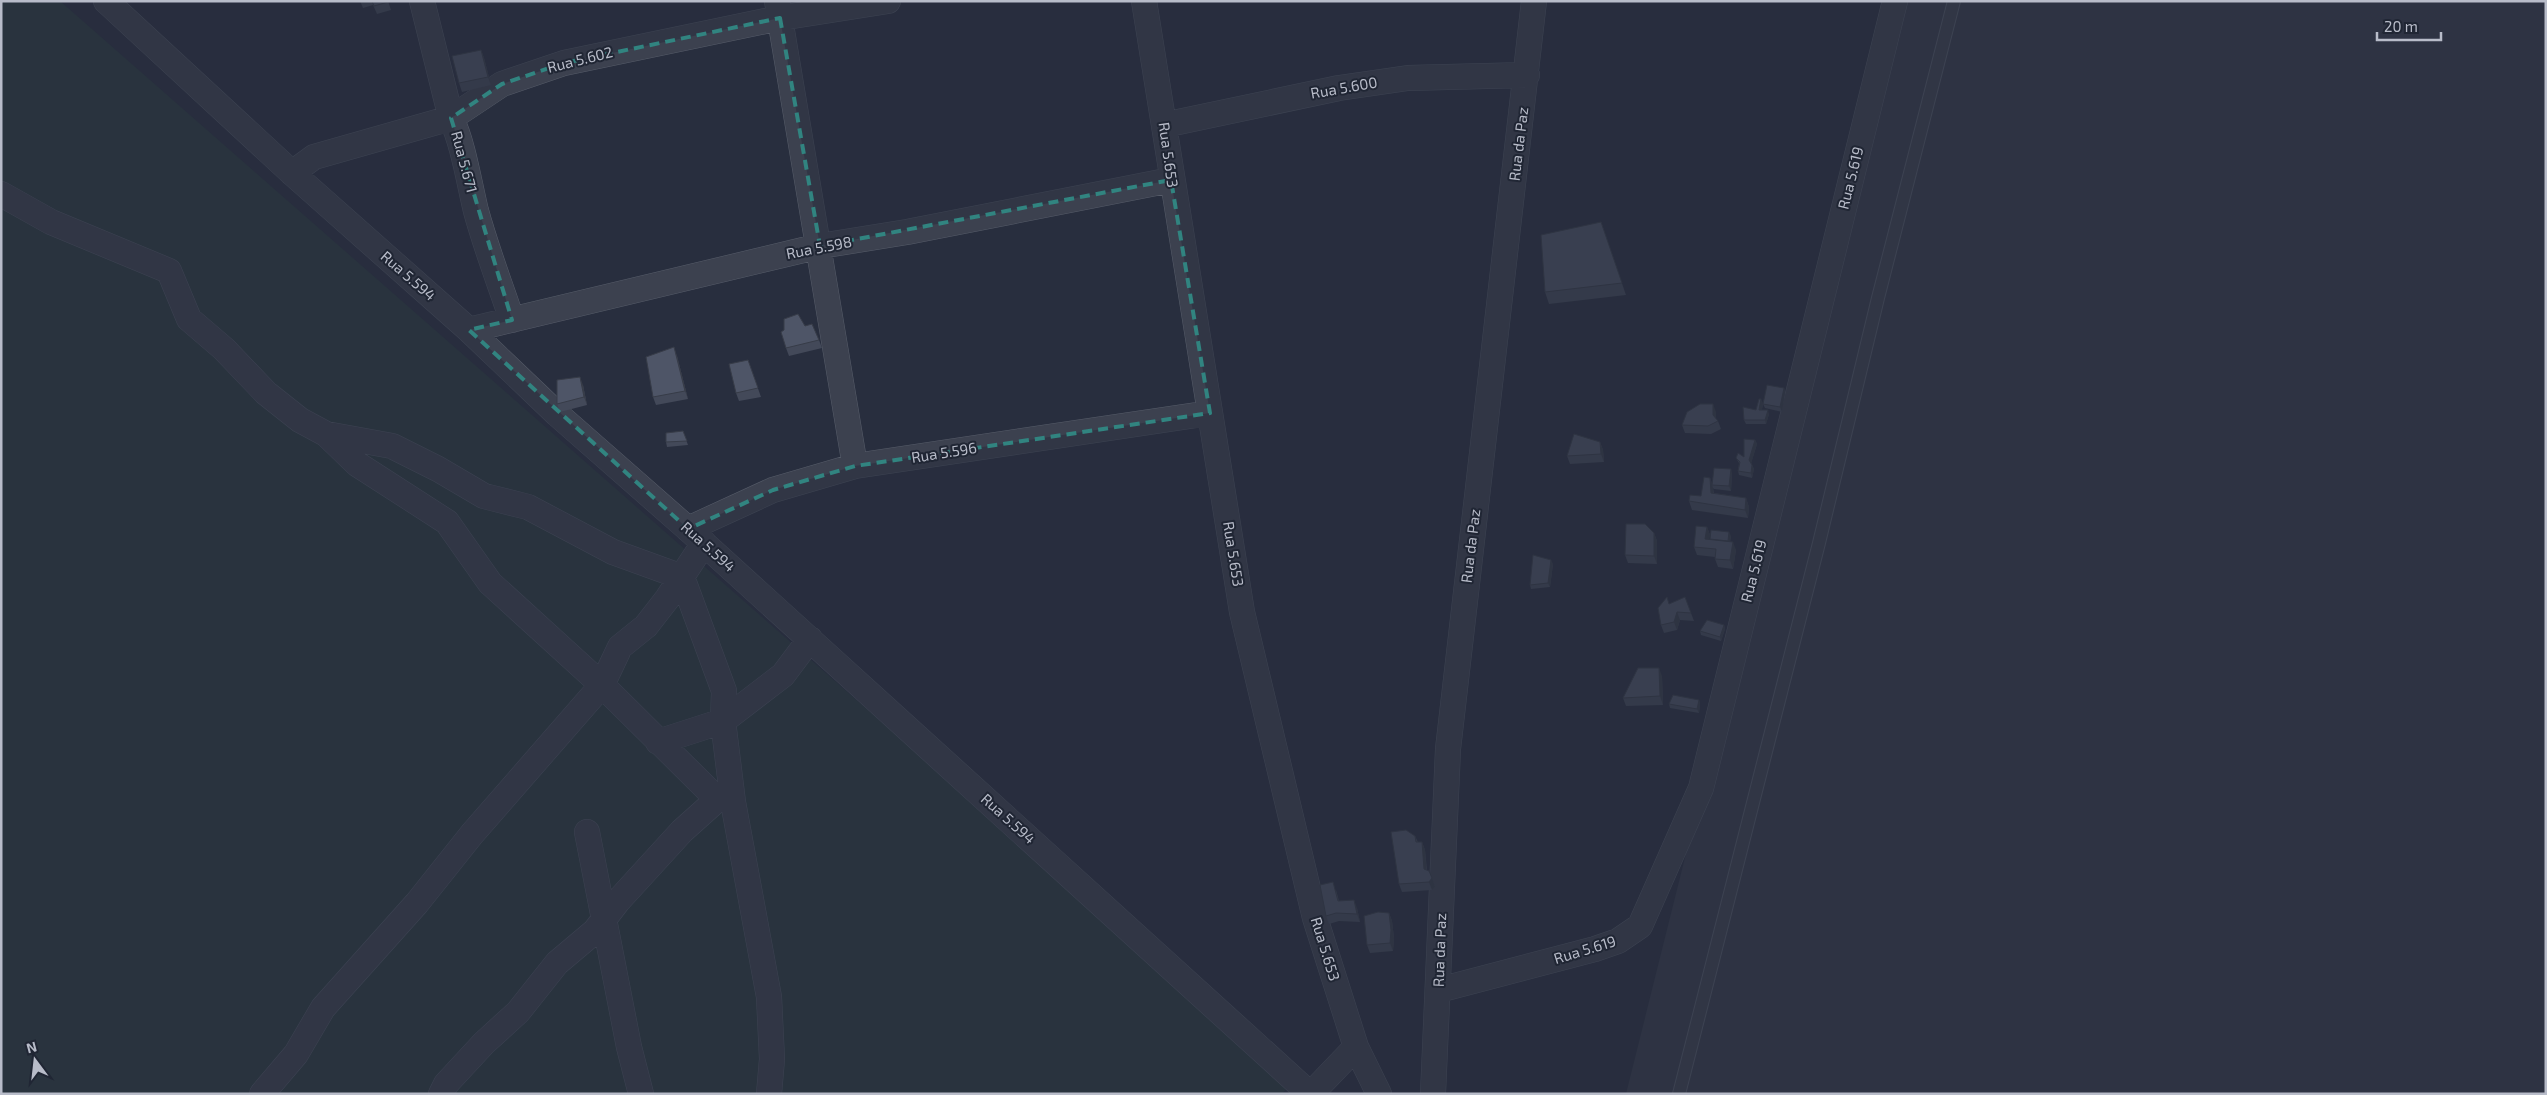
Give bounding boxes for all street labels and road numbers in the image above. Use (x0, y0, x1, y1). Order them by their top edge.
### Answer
street label: Rua 5.602 (545, 42, 614, 76)
street label: Rua 5.600 (1309, 72, 1379, 102)
street label: Rua da Paz (1505, 106, 1531, 182)
street label: Rua 5.653 (1155, 121, 1182, 189)
street label: Rua 5.671 (448, 129, 482, 195)
street label: Rua 5.619 (1834, 145, 1867, 211)
street label: Rua 5.598 (784, 232, 853, 262)
street label: Rua 5.594 (378, 247, 440, 304)
street label: Rua 5.596 (910, 438, 978, 466)
street label: Rua da Paz (1457, 508, 1483, 584)
street label: Rua 5.594 (678, 517, 739, 575)
street label: Rua 5.653 (1220, 520, 1248, 588)
street label: Rua 5.619 (1737, 538, 1770, 604)
street label: Rua 5.594 (978, 789, 1039, 847)
street label: Rua da Paz (1429, 913, 1449, 987)
street label: Rua 5.653 (1308, 915, 1344, 983)
street label: Rua 5.619 (1551, 931, 1618, 967)

